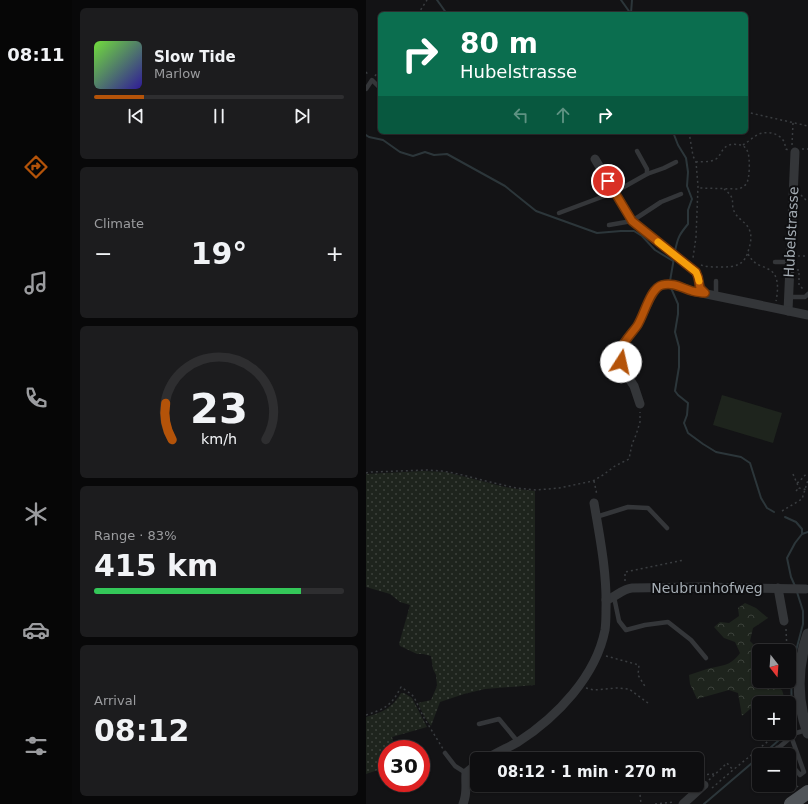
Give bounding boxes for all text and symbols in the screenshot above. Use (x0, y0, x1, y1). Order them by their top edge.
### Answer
text: 80 m (460, 27, 538, 60)
icon: right (394, 28, 446, 80)
text: 08:11 (7, 44, 65, 65)
text: Slow Tide (154, 48, 236, 66)
text: Hubelstrasse (460, 61, 577, 82)
text: Marlow (154, 66, 201, 81)
icon: left (510, 104, 532, 126)
icon: ahead (552, 104, 574, 126)
icon: right (594, 104, 616, 126)
icon: previous (125, 105, 147, 127)
icon: pause (208, 105, 230, 127)
icon: next (291, 105, 313, 127)
icon: directions (22, 153, 50, 181)
pin (591, 164, 625, 198)
icon: arrive (597, 170, 619, 192)
street label: Hubelstrasse (781, 186, 801, 278)
text: Climate (94, 216, 144, 231)
text: 19° (191, 236, 247, 271)
text: − (94, 241, 112, 266)
text: + (326, 241, 344, 266)
icon: music (22, 269, 50, 297)
position arrow (600, 341, 642, 383)
icon: phone (22, 384, 50, 412)
text: 23 (190, 384, 248, 433)
text: km/h (201, 431, 237, 447)
icon: climate (22, 500, 50, 528)
text: Range · 83% (94, 528, 177, 543)
text: 415 km (94, 548, 218, 583)
street label: Neubrunhofweg (651, 580, 763, 596)
icon: car (22, 616, 50, 644)
north arrow (752, 644, 796, 688)
map controls (752, 644, 796, 792)
text: Arrival (94, 693, 136, 708)
button: + (752, 696, 796, 740)
text: 08:12 (94, 713, 190, 748)
icon: filters (22, 732, 50, 760)
speed limit sign: 30 (378, 740, 430, 792)
button: − (752, 748, 796, 792)
text: 08:12 · 1 min · 270 m (497, 763, 677, 781)

